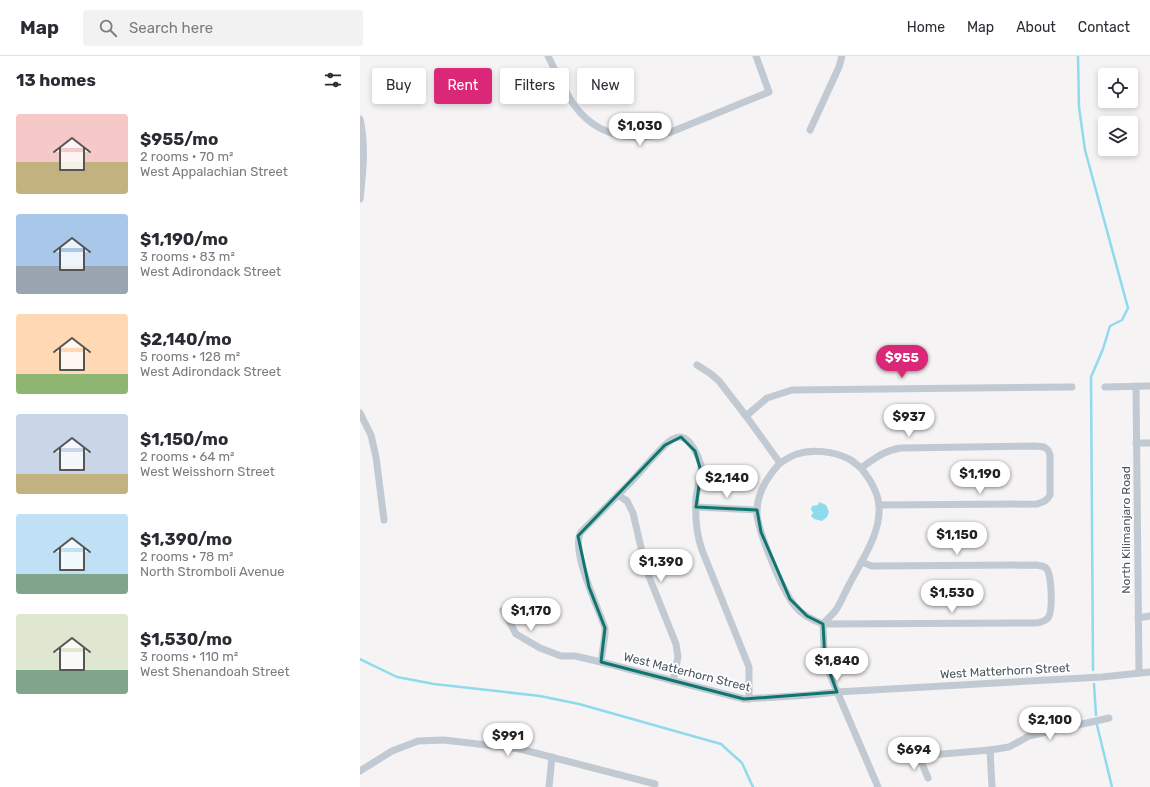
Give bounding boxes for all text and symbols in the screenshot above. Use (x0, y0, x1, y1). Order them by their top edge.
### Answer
search box (83, 10, 363, 46)
text: Map (20, 16, 59, 39)
icon: search (97, 17, 119, 39)
text: Search here (129, 19, 213, 37)
text: Home (907, 19, 945, 36)
text: Map (967, 19, 994, 36)
text: About (1016, 19, 1056, 36)
text: Contact (1078, 19, 1130, 36)
chip: Buy (372, 68, 426, 104)
chip: Rent (434, 68, 492, 104)
chip: Filters (500, 68, 569, 104)
chip: New (577, 68, 634, 104)
map controls (1098, 68, 1138, 156)
button: locate (1098, 68, 1138, 108)
icon: filters (322, 69, 344, 91)
text: 13 homes (16, 70, 96, 90)
pin: $1,030 (607, 113, 673, 147)
button: layers (1098, 116, 1138, 156)
text: $1,030 (618, 118, 662, 133)
text: $955/mo (140, 129, 218, 149)
icon: home (48, 130, 96, 178)
text: 2 rooms · 70 m² (140, 149, 234, 164)
text: West Appalachian Street (140, 164, 288, 179)
text: $1,190/mo (140, 229, 228, 249)
icon: home (48, 230, 96, 278)
text: 3 rooms · 83 m² (140, 249, 235, 264)
text: West Adirondack Street (140, 264, 281, 279)
text: $2,140/mo (140, 329, 232, 349)
icon: home (48, 330, 96, 378)
pin: $955 (878, 345, 926, 379)
text: 5 rooms · 128 m² (140, 349, 240, 364)
text: $955 (885, 350, 919, 365)
text: West Adirondack Street (140, 364, 281, 379)
pin: $937 (885, 404, 933, 438)
text: $937 (893, 409, 925, 424)
text: $1,150/mo (140, 429, 228, 449)
icon: home (48, 430, 96, 478)
text: 2 rooms · 64 m² (140, 449, 235, 464)
pin: $1,190 (947, 461, 1013, 495)
text: West Weisshorn Street (140, 464, 275, 479)
pin: $2,140 (694, 465, 760, 499)
text: $1,190 (959, 466, 1001, 481)
street label: North Kilimanjaro Road (1119, 466, 1133, 594)
text: $2,140 (705, 470, 749, 485)
pin: $1,150 (924, 522, 990, 556)
text: $1,150 (936, 527, 978, 542)
text: $1,390/mo (140, 529, 232, 549)
icon: home (48, 530, 96, 578)
text: 2 rooms · 78 m² (140, 549, 234, 564)
pin: $1,390 (628, 549, 694, 583)
text: $1,390 (639, 554, 683, 569)
text: North Stromboli Avenue (140, 564, 285, 579)
pin: $1,530 (919, 580, 985, 614)
text: $1,530 (930, 585, 974, 600)
pin: $1,170 (498, 598, 564, 632)
text: $1,170 (511, 603, 551, 618)
text: $1,530/mo (140, 629, 232, 649)
icon: home (48, 630, 96, 678)
pin: $1,840 (804, 648, 870, 682)
text: 3 rooms · 110 m² (140, 649, 238, 664)
street label: West Matterhorn Street (622, 649, 752, 695)
text: $1,840 (814, 653, 860, 668)
street label: West Matterhorn Street (940, 661, 1071, 681)
text: West Shenandoah Street (140, 664, 290, 679)
pin: $2,100 (1017, 707, 1083, 741)
text: $2,100 (1028, 712, 1072, 727)
pin: $991 (484, 723, 532, 757)
text: $991 (492, 728, 524, 743)
pin: $694 (890, 737, 938, 771)
text: $694 (897, 742, 931, 757)

